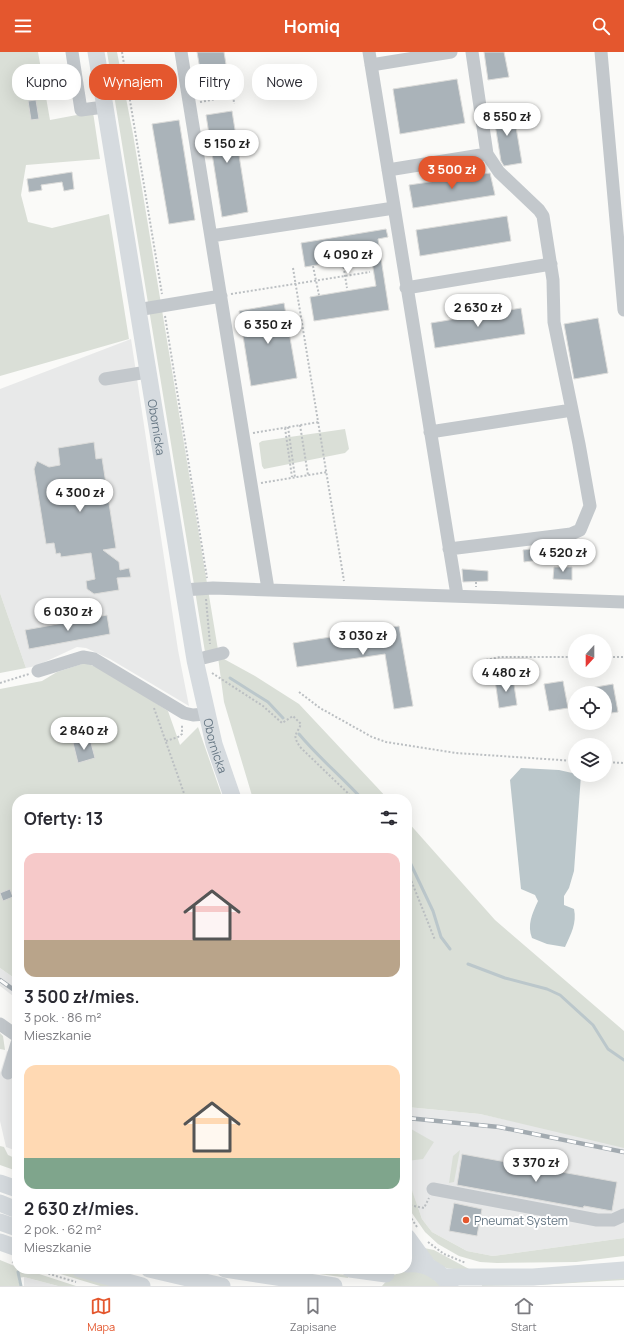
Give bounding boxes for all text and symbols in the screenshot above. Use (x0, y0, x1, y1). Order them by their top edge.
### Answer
text: Homiq (284, 14, 340, 38)
icon: menu (12, 15, 34, 37)
icon: search (590, 15, 612, 37)
chip: Kupno (12, 64, 81, 100)
chip: Wynajem (89, 64, 177, 100)
chip: Filtry (185, 64, 244, 100)
chip: Nowe (252, 64, 317, 100)
pin: 8 550 zł (466, 103, 548, 137)
text: 8 550 zł (483, 107, 531, 125)
pin: 5 150 zł (186, 130, 268, 164)
text: 5 150 zł (204, 134, 250, 152)
pin: 3 500 zł (411, 156, 493, 190)
text: 3 500 zł (427, 160, 477, 178)
pin: 4 090 zł (307, 241, 389, 275)
text: 4 090 zł (323, 245, 373, 263)
pin: 2 630 zł (437, 294, 519, 328)
text: 2 630 zł (454, 298, 502, 316)
pin: 6 350 zł (227, 311, 309, 345)
text: 6 350 zł (244, 315, 292, 333)
street label: Obornicka (144, 398, 170, 456)
pin: 4 300 zł (39, 479, 121, 513)
text: 4 300 zł (55, 483, 105, 501)
pin: 4 520 zł (522, 539, 604, 573)
text: 4 520 zł (539, 543, 587, 561)
pin: 6 030 zł (27, 598, 109, 632)
text: 6 030 zł (43, 602, 93, 620)
pin: 3 030 zł (322, 622, 404, 656)
text: 3 030 zł (338, 626, 388, 644)
north arrow (568, 634, 612, 678)
map controls (568, 634, 612, 782)
pin: 4 480 zł (465, 659, 547, 693)
text: 4 480 zł (481, 663, 531, 681)
button: locate (568, 686, 612, 730)
street label: Obornicka (200, 716, 232, 775)
pin: 2 840 zł (43, 717, 125, 751)
text: 2 840 zł (60, 721, 108, 739)
button: layers (568, 738, 612, 782)
text: Oferty: 13 (24, 807, 103, 830)
icon: filters (378, 807, 400, 829)
icon: home (176, 879, 248, 951)
text: 3 500 zł/mies. (24, 985, 140, 1008)
text: 3 pok. · 86 m² (24, 1008, 102, 1026)
text: Mieszkanie (24, 1026, 91, 1044)
icon: home (176, 1091, 248, 1163)
pin: 3 370 zł (495, 1149, 577, 1183)
text: 3 370 zł (512, 1153, 560, 1171)
text: 2 630 zł/mies. (24, 1197, 139, 1220)
place label: Pneumat System (474, 1212, 568, 1229)
marker: Pneumat System (461, 1215, 471, 1225)
text: 2 pok. · 62 m² (24, 1220, 102, 1238)
text: Mieszkanie (24, 1238, 91, 1256)
tab: Mapa (87, 1295, 115, 1334)
tab: Zapisane (290, 1295, 337, 1334)
tab: Start (511, 1295, 537, 1334)

